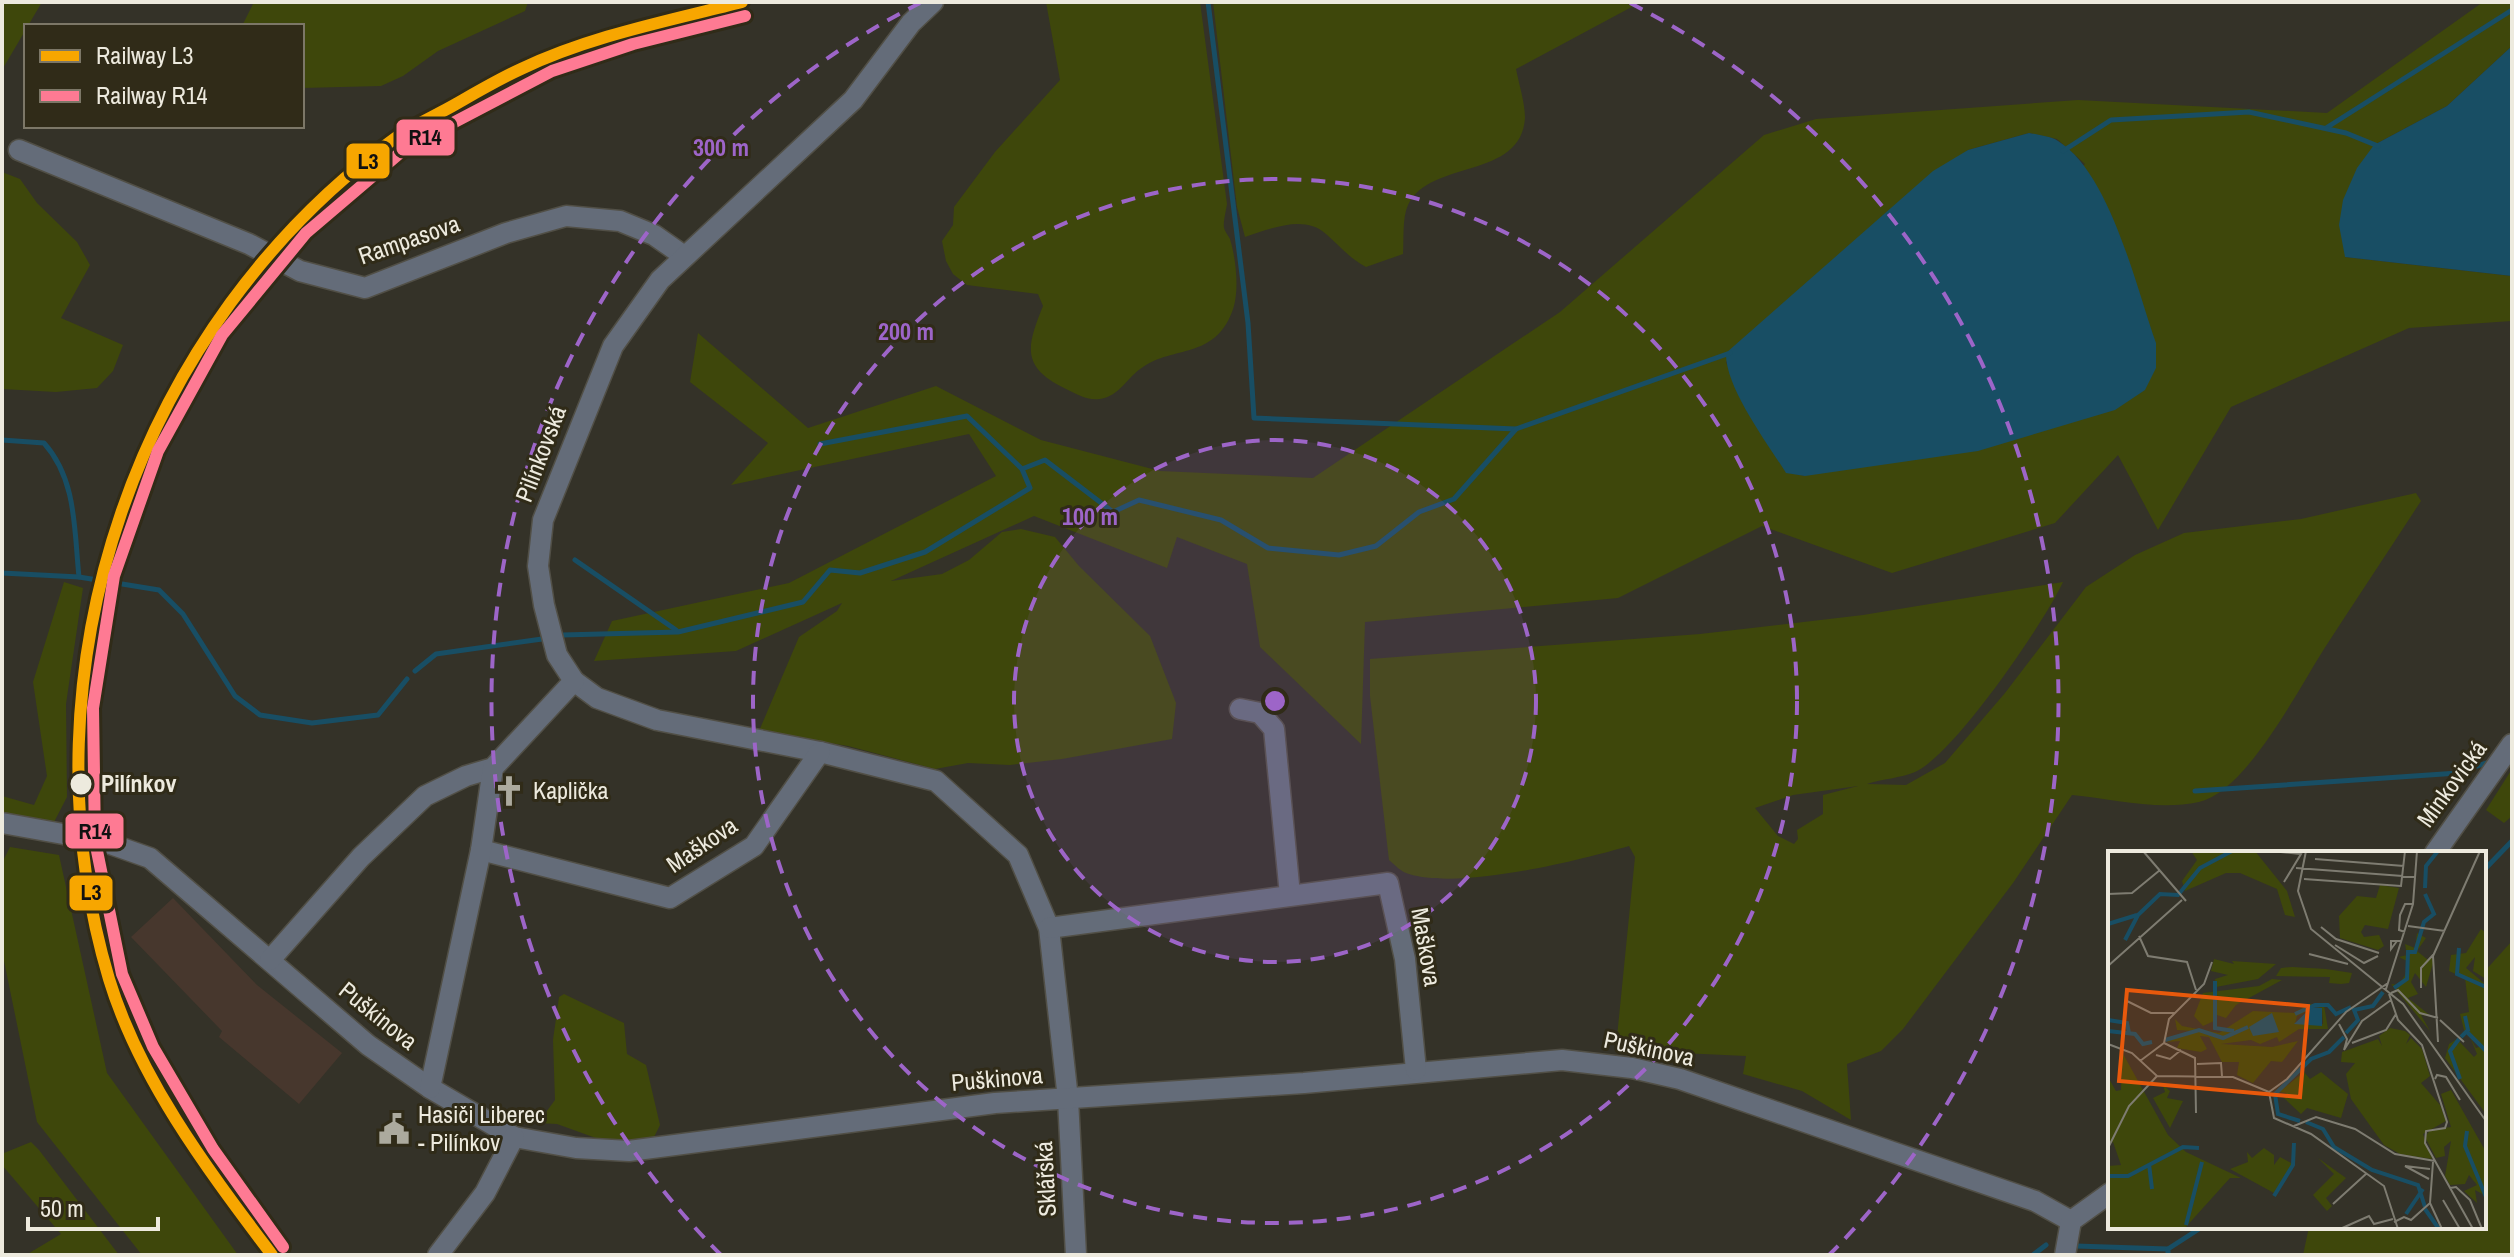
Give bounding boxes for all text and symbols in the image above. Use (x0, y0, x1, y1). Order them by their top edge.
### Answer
legend (24, 24, 304, 128)
text: Railway L3 (96, 39, 193, 71)
text: Railway R14 (96, 79, 208, 111)
line badge: R14 (395, 118, 456, 157)
text: R14 (408, 122, 442, 152)
text: 300 m (693, 131, 749, 163)
line badge: L3 (345, 142, 391, 180)
text: L3 (357, 146, 379, 176)
street label: Rampasova (354, 207, 464, 271)
text: 200 m (878, 315, 934, 347)
street label: Pilínkovská (507, 401, 573, 506)
text: 100 m (1062, 500, 1118, 532)
centre of rings (1261, 687, 1289, 715)
street label: Minkovická (2409, 734, 2493, 833)
place label: Pilínkov (101, 767, 177, 799)
marker: Pilínkov (68, 771, 94, 797)
church icon: Kaplička (492, 774, 526, 808)
place label: Kaplička (533, 774, 609, 806)
street label: Maškova (660, 809, 743, 879)
line badge: R14 (64, 812, 125, 850)
text: R14 (78, 816, 112, 846)
inset map (2108, 851, 2486, 1229)
line badge: L3 (68, 874, 114, 912)
text: L3 (80, 877, 102, 907)
street label: Maškova (1404, 905, 1450, 988)
street label: Puškinova (333, 974, 424, 1057)
street label: Puškinova (1601, 1023, 1698, 1073)
street label: Puškinova (950, 1058, 1044, 1098)
place label: Hasiči Liberec - Pilínkov (418, 1098, 545, 1158)
public building icon: Hasiči Liberec - Pilínkov (377, 1112, 411, 1146)
street label: Sklářská (1027, 1140, 1063, 1218)
scale bar (28, 1181, 158, 1231)
text: 50 m (40, 1192, 84, 1224)

